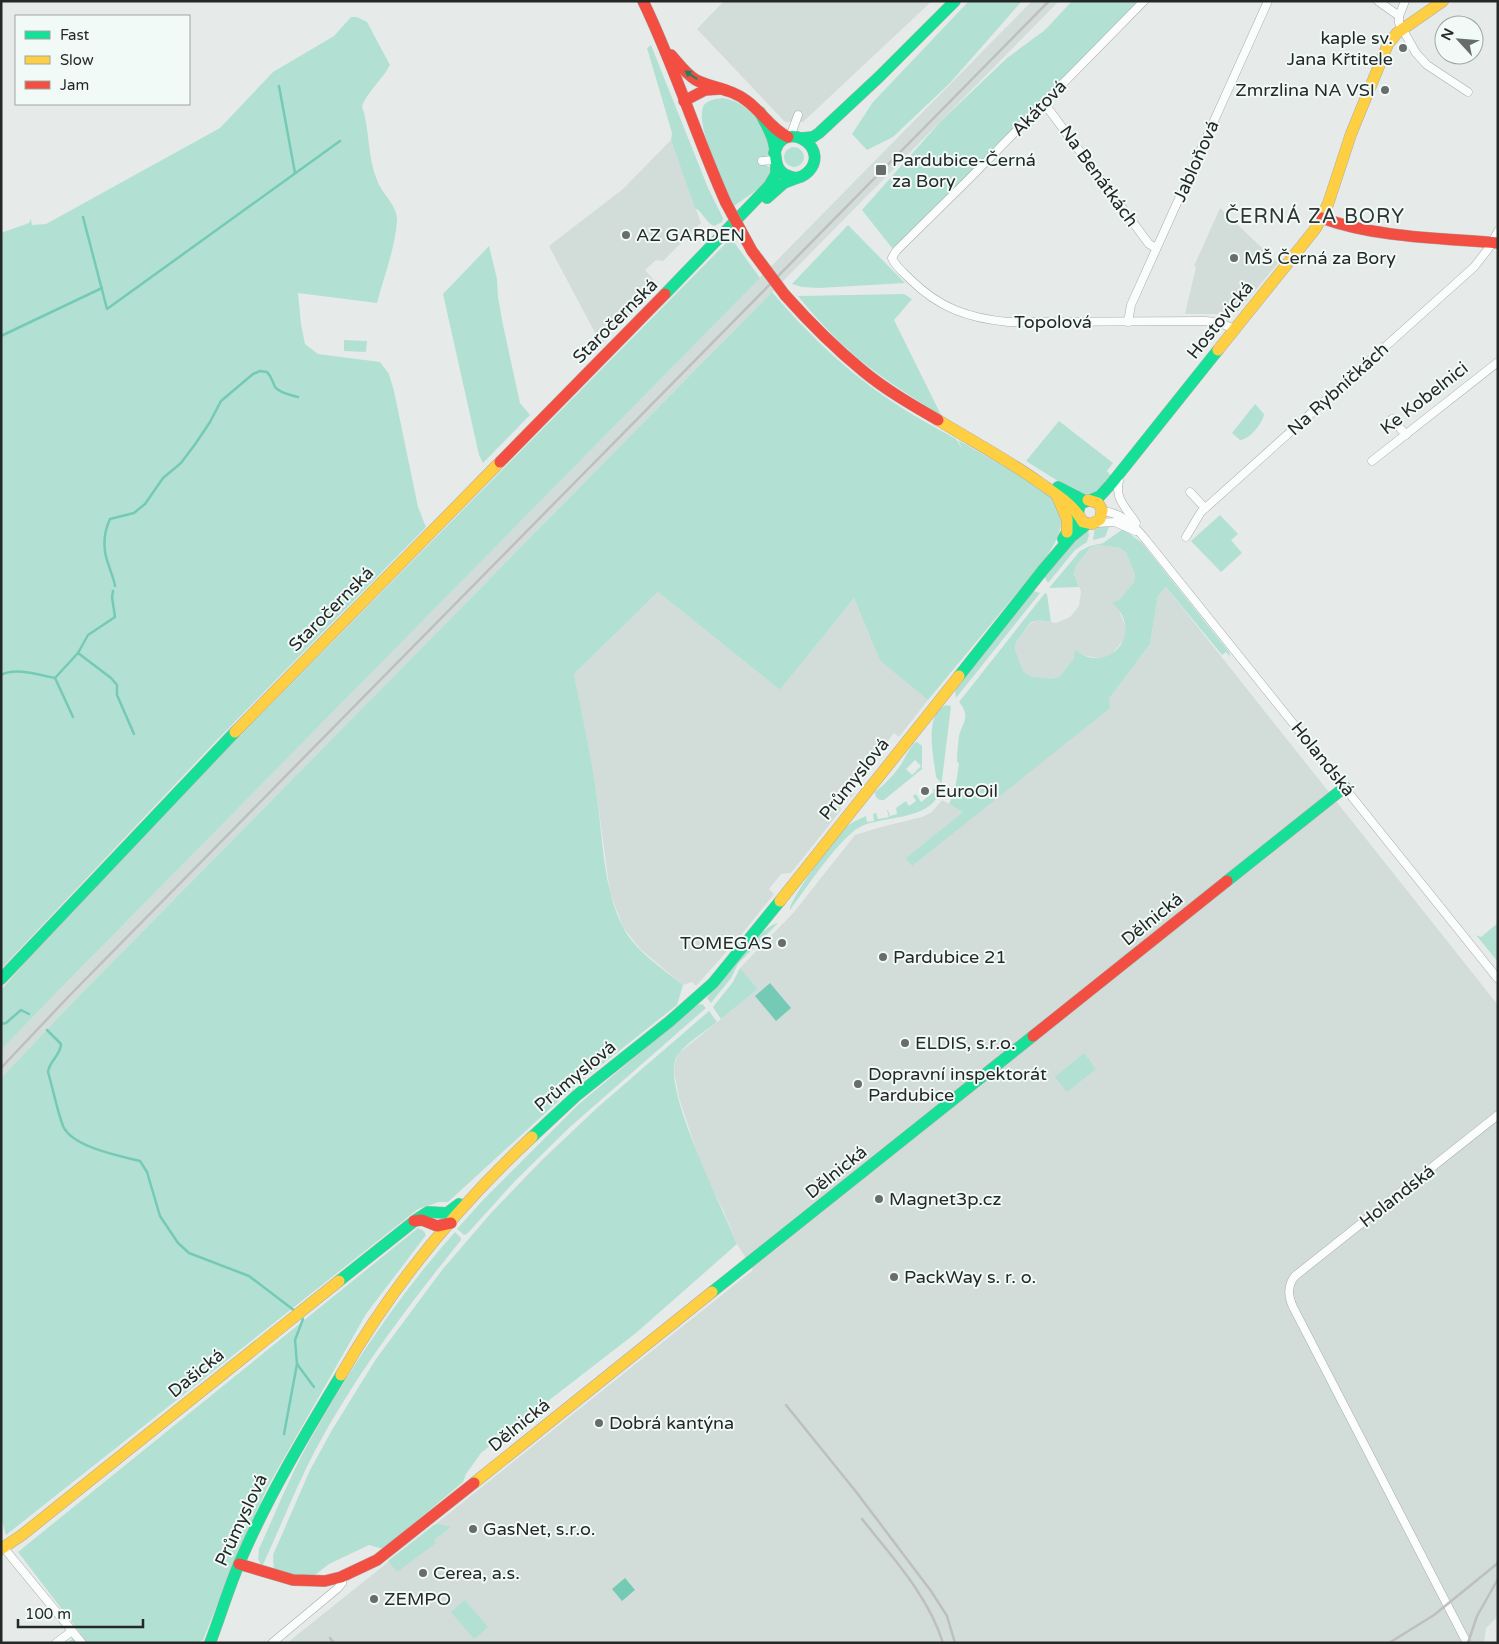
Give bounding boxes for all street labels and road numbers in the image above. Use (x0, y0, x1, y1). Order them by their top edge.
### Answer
street label: Akátová (1007, 75, 1071, 141)
street label: Jabloňová (1168, 117, 1224, 205)
street label: Na Benátkách (1055, 121, 1143, 231)
street label: Staročernská (568, 274, 662, 368)
street label: Hostovická (1182, 277, 1258, 363)
street label: Topolová (1014, 311, 1092, 333)
street label: Na Rybníčkách (1283, 338, 1393, 440)
street label: Ke Kobelnici (1376, 357, 1472, 439)
street label: Staročernská (284, 562, 378, 656)
street label: Holandská (1286, 717, 1360, 801)
street label: Průmyslová (814, 733, 894, 825)
street label: Dělnická (1117, 888, 1187, 950)
street label: Průmyslová (530, 1036, 620, 1116)
street label: Dělnická (801, 1141, 871, 1203)
street label: Holandská (1355, 1160, 1439, 1232)
street label: Dašická (163, 1344, 229, 1402)
street label: Dělnická (484, 1394, 554, 1456)
street label: Průmyslová (210, 1470, 272, 1570)

